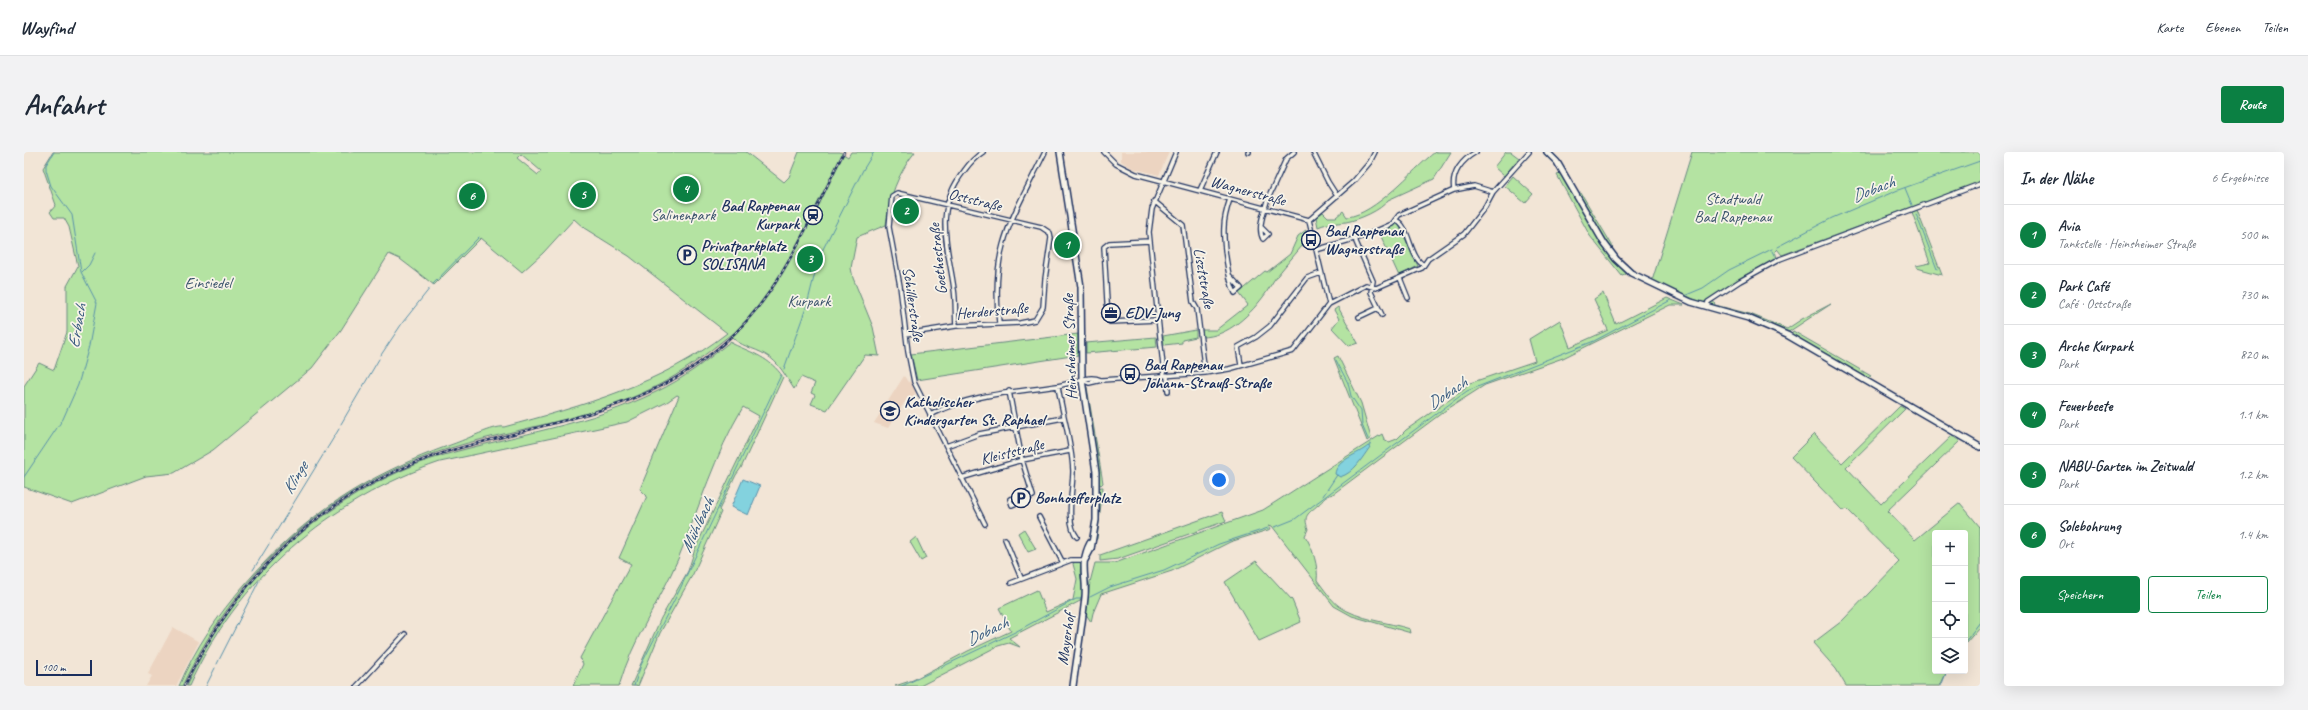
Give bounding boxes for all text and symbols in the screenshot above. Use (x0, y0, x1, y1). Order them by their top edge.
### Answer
text: Wayfind (20, 16, 73, 40)
text: Karte (2156, 19, 2183, 36)
text: Ebenen (2205, 19, 2240, 36)
text: Teilen (2262, 19, 2288, 36)
button: Route (2221, 86, 2284, 123)
text: Anfahrt (24, 87, 104, 122)
text: In der Nähe (2020, 168, 2093, 189)
text: 6 Ergebnisse (2212, 170, 2268, 186)
street label: Wagnerstraße (1208, 171, 1290, 211)
water label: Dobach (1849, 171, 1898, 207)
pin: 4 (673, 174, 699, 204)
pin: 5 (570, 180, 596, 210)
pin: 6 (459, 181, 485, 211)
street label: Oststraße (946, 184, 1005, 217)
park label: Stadtwald Bad Rappenau (1694, 189, 1773, 227)
place label: Bad Rappenau Kurpark (721, 196, 801, 234)
pin: 2 (893, 196, 919, 226)
station icon: Bad Rappenau Kurpark (802, 204, 824, 226)
park label: Salinenpark (651, 205, 716, 225)
text: Avia (2058, 217, 2080, 236)
street label: Goethestraße (924, 221, 952, 296)
place label: Bad Rappenau Wagnerstraße (1325, 221, 1405, 259)
text: 1 (2030, 227, 2036, 243)
text: 500 m (2240, 227, 2268, 243)
bus stop icon: Bad Rappenau Wagnerstraße (1300, 229, 1322, 251)
pin: 1 (1054, 230, 1080, 260)
place label: Privatparkplatz SOLISANA (701, 236, 787, 274)
text: Tankstelle · Heinsheimer Straße (2058, 236, 2196, 252)
parking icon: Privatparkplatz SOLISANA (676, 244, 698, 266)
pin: 3 (797, 244, 823, 274)
street label: Lisztstraße (1189, 246, 1219, 311)
street label: Schillerstraße (898, 266, 928, 344)
park label: Einsiedel (185, 273, 235, 293)
text: Park Café (2058, 277, 2109, 296)
text: 2 (2030, 287, 2036, 303)
text: 730 m (2240, 287, 2268, 303)
park label: Kurpark (788, 291, 832, 311)
street label: Heinsheimer Straße (1058, 292, 1082, 400)
text: Café · Oststraße (2058, 296, 2130, 312)
street label: Herderstraße (955, 298, 1030, 324)
water label: Erbach (63, 301, 91, 350)
office icon: EDV-Jung (1100, 302, 1122, 324)
place label: EDV-Jung (1125, 303, 1182, 323)
text: Arche Kurpark (2058, 337, 2133, 356)
text: 3 (2030, 347, 2036, 363)
text: 820 m (2240, 347, 2268, 363)
place label: Bad Rappenau Johann-Strauß-Straße (1143, 355, 1272, 393)
text: Park (2058, 356, 2079, 372)
bus stop icon: Bad Rappenau Johann-Strauß-Straße (1119, 363, 1141, 385)
water label: Dobach (1423, 371, 1472, 414)
place label: Katholischer Kindergarten St. Raphael (904, 392, 1048, 430)
text: Feuerbeete (2058, 397, 2112, 416)
school or university icon: Katholischer Kindergarten St. Raphael (879, 400, 901, 422)
text: 4 (2030, 407, 2036, 423)
text: 1.1 km (2238, 407, 2268, 423)
text: Park (2058, 416, 2079, 432)
street label: Kleiststraße (978, 434, 1047, 469)
water label: Klinge (277, 456, 314, 498)
text: NABU-Garten im Zeitwald (2058, 457, 2193, 476)
text: 5 (2030, 467, 2036, 483)
text: 1.2 km (2238, 467, 2268, 483)
your location (1209, 470, 1229, 490)
text: Park (2058, 476, 2079, 492)
parking icon: Bonhoefferplatz (1010, 487, 1032, 509)
place label: Bonhoefferplatz (1035, 488, 1122, 508)
water label: Mühlbach (675, 493, 719, 556)
text: Solebohrung (2058, 517, 2121, 536)
text: 6 (2030, 527, 2036, 543)
text: 1.4 km (2238, 527, 2268, 543)
map controls (1932, 530, 1968, 674)
button: + (1932, 530, 1968, 566)
text: Ort (2058, 536, 2073, 552)
button: − (1932, 566, 1968, 602)
button: Speichern (2020, 576, 2140, 613)
button: Teilen (2148, 576, 2268, 613)
button: locate (1932, 602, 1968, 638)
street label: Mayerhof (1052, 608, 1080, 666)
water label: Dobach (963, 611, 1012, 650)
button: layers (1932, 638, 1968, 674)
scale bar (36, 658, 92, 677)
text: 100 m (42, 660, 66, 674)

